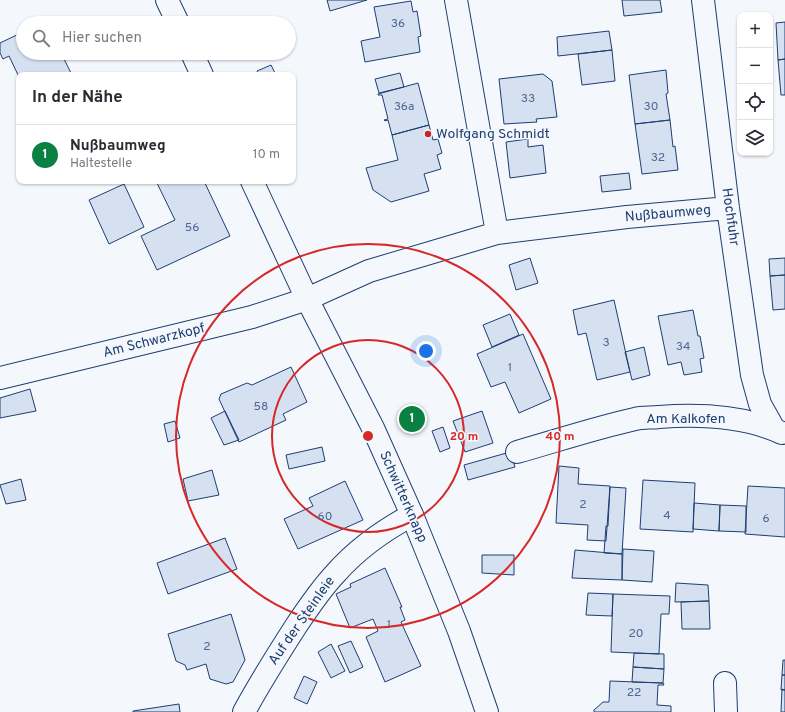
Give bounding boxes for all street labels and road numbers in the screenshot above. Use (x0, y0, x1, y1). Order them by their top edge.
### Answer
street label: Hochfuhr (718, 187, 743, 248)
street label: Nußbaumweg (624, 202, 712, 226)
street label: Am Schwarzkopf (101, 320, 207, 362)
street label: Am Kalkofen (646, 411, 726, 428)
street label: Schwitterknapp (375, 449, 431, 546)
street label: Auf der Steinleie (265, 573, 339, 669)

